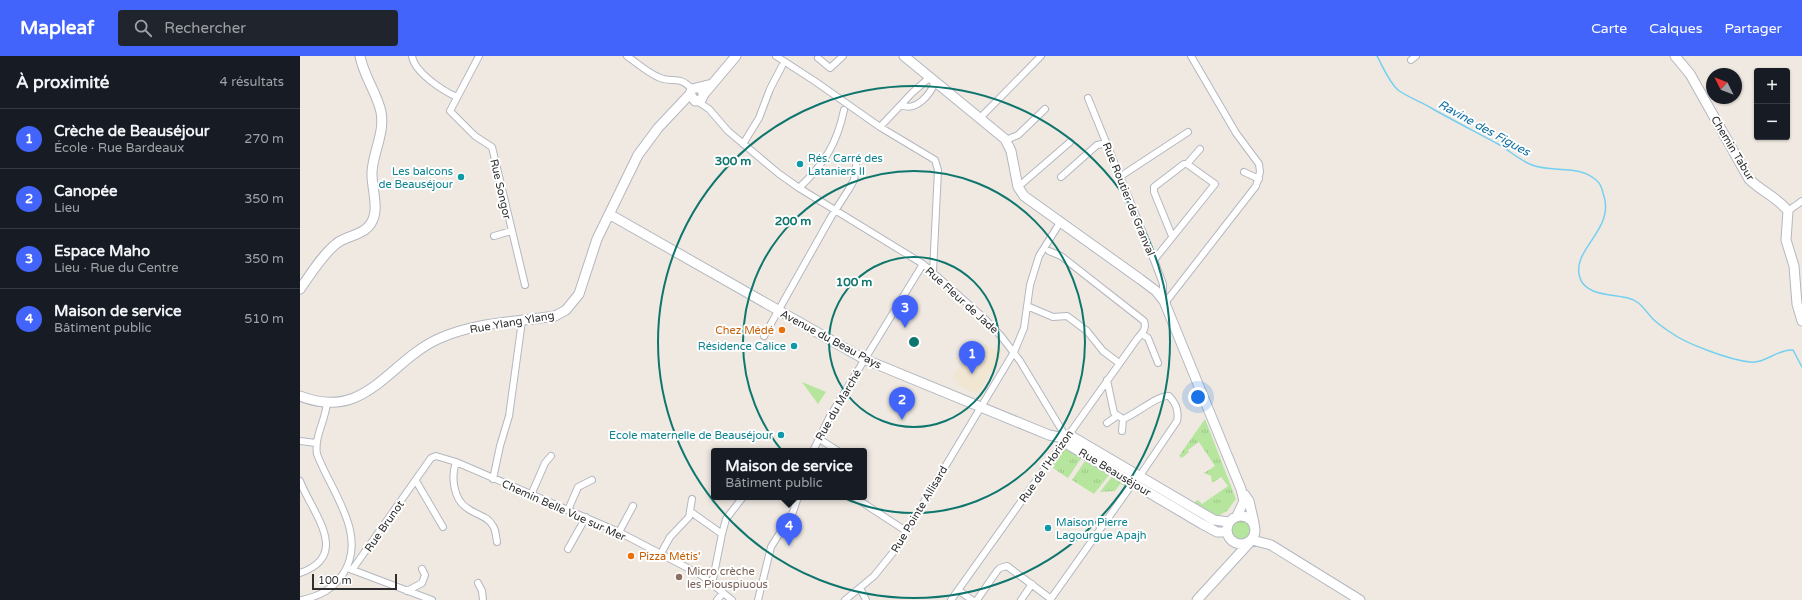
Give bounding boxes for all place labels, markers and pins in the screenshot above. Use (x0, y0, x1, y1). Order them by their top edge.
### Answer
place label: Rés. Carré des Lataniers II (808, 152, 883, 178)
marker: Rés. Carré des Lataniers II (795, 159, 805, 169)
place label: Les balcons de Beauséjour (378, 165, 454, 191)
marker: Les balcons de Beauséjour (456, 172, 466, 182)
pin: 3 (892, 295, 918, 328)
place label: Chez Médé (715, 324, 774, 337)
marker: Chez Médé (777, 325, 787, 335)
centre of rings (907, 335, 921, 349)
place label: Résidence Calice (698, 340, 786, 353)
marker: Résidence Calice (789, 341, 799, 351)
pin: 1 (959, 341, 985, 374)
pin: 2 (889, 387, 915, 420)
place label: Ecole maternelle de Beauséjour (609, 429, 774, 442)
marker: Ecole maternelle de Beauséjour (776, 430, 786, 440)
pin: 4 (776, 513, 802, 546)
place label: Maison Pierre Lagourgue Apajh (1056, 516, 1146, 542)
marker: Maison Pierre Lagourgue Apajh (1043, 523, 1053, 533)
place label: Pizza Métis' (639, 550, 700, 563)
marker: Pizza Métis' (626, 551, 636, 561)
place label: Micro crèche les Piouspiuous (687, 565, 768, 591)
marker: Micro crèche les Piouspiuous (674, 572, 684, 582)

